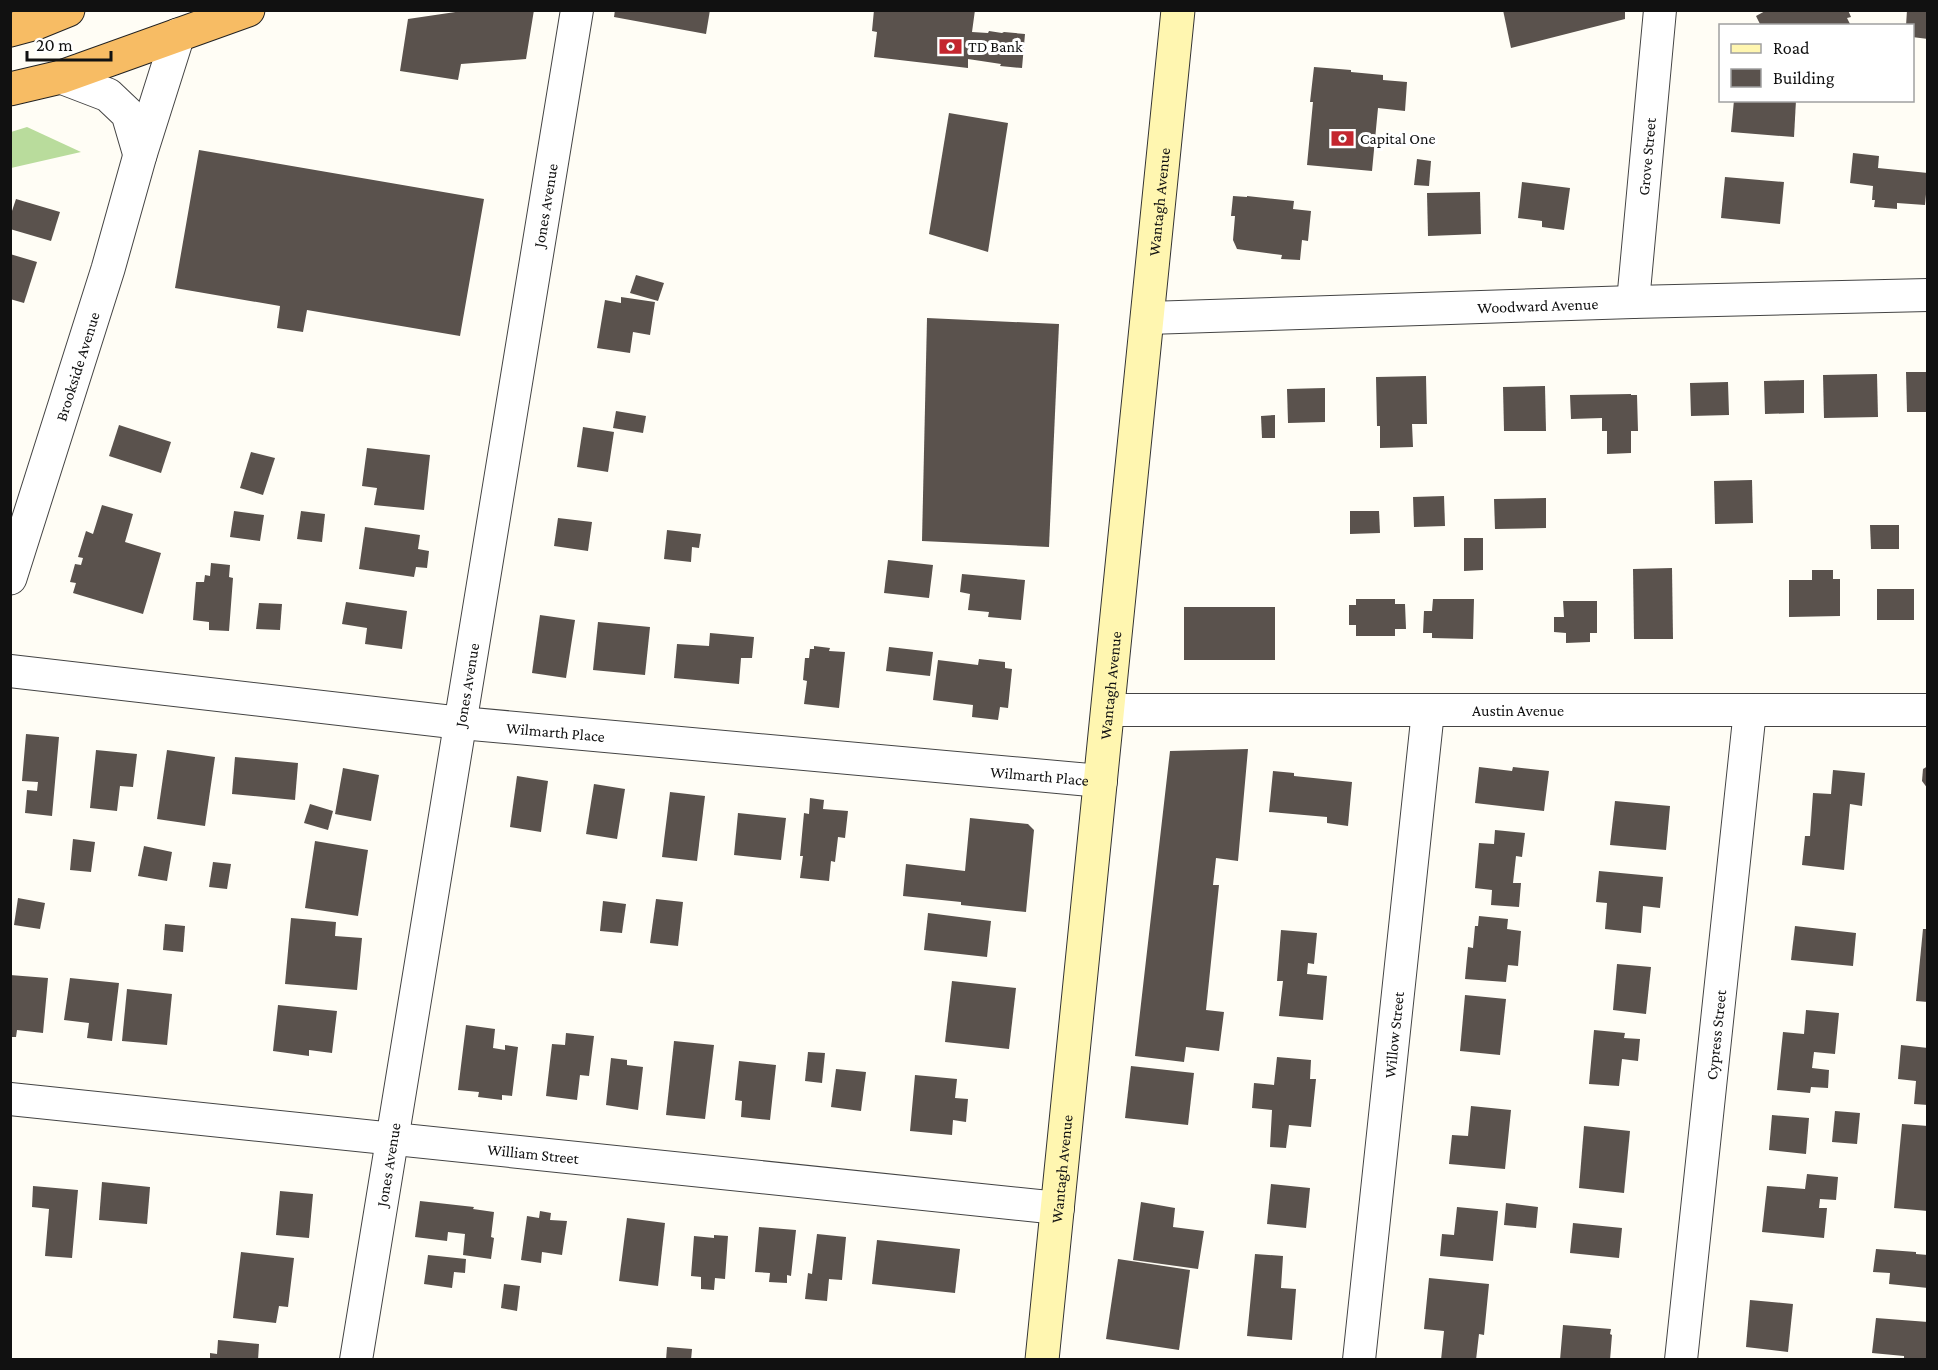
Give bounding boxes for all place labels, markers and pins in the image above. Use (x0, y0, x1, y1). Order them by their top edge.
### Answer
bank icon: TD Bank (937, 33, 963, 59)
place label: TD Bank (968, 38, 1023, 55)
bank icon: Capital One (1329, 125, 1355, 151)
place label: Capital One (1360, 130, 1436, 148)

